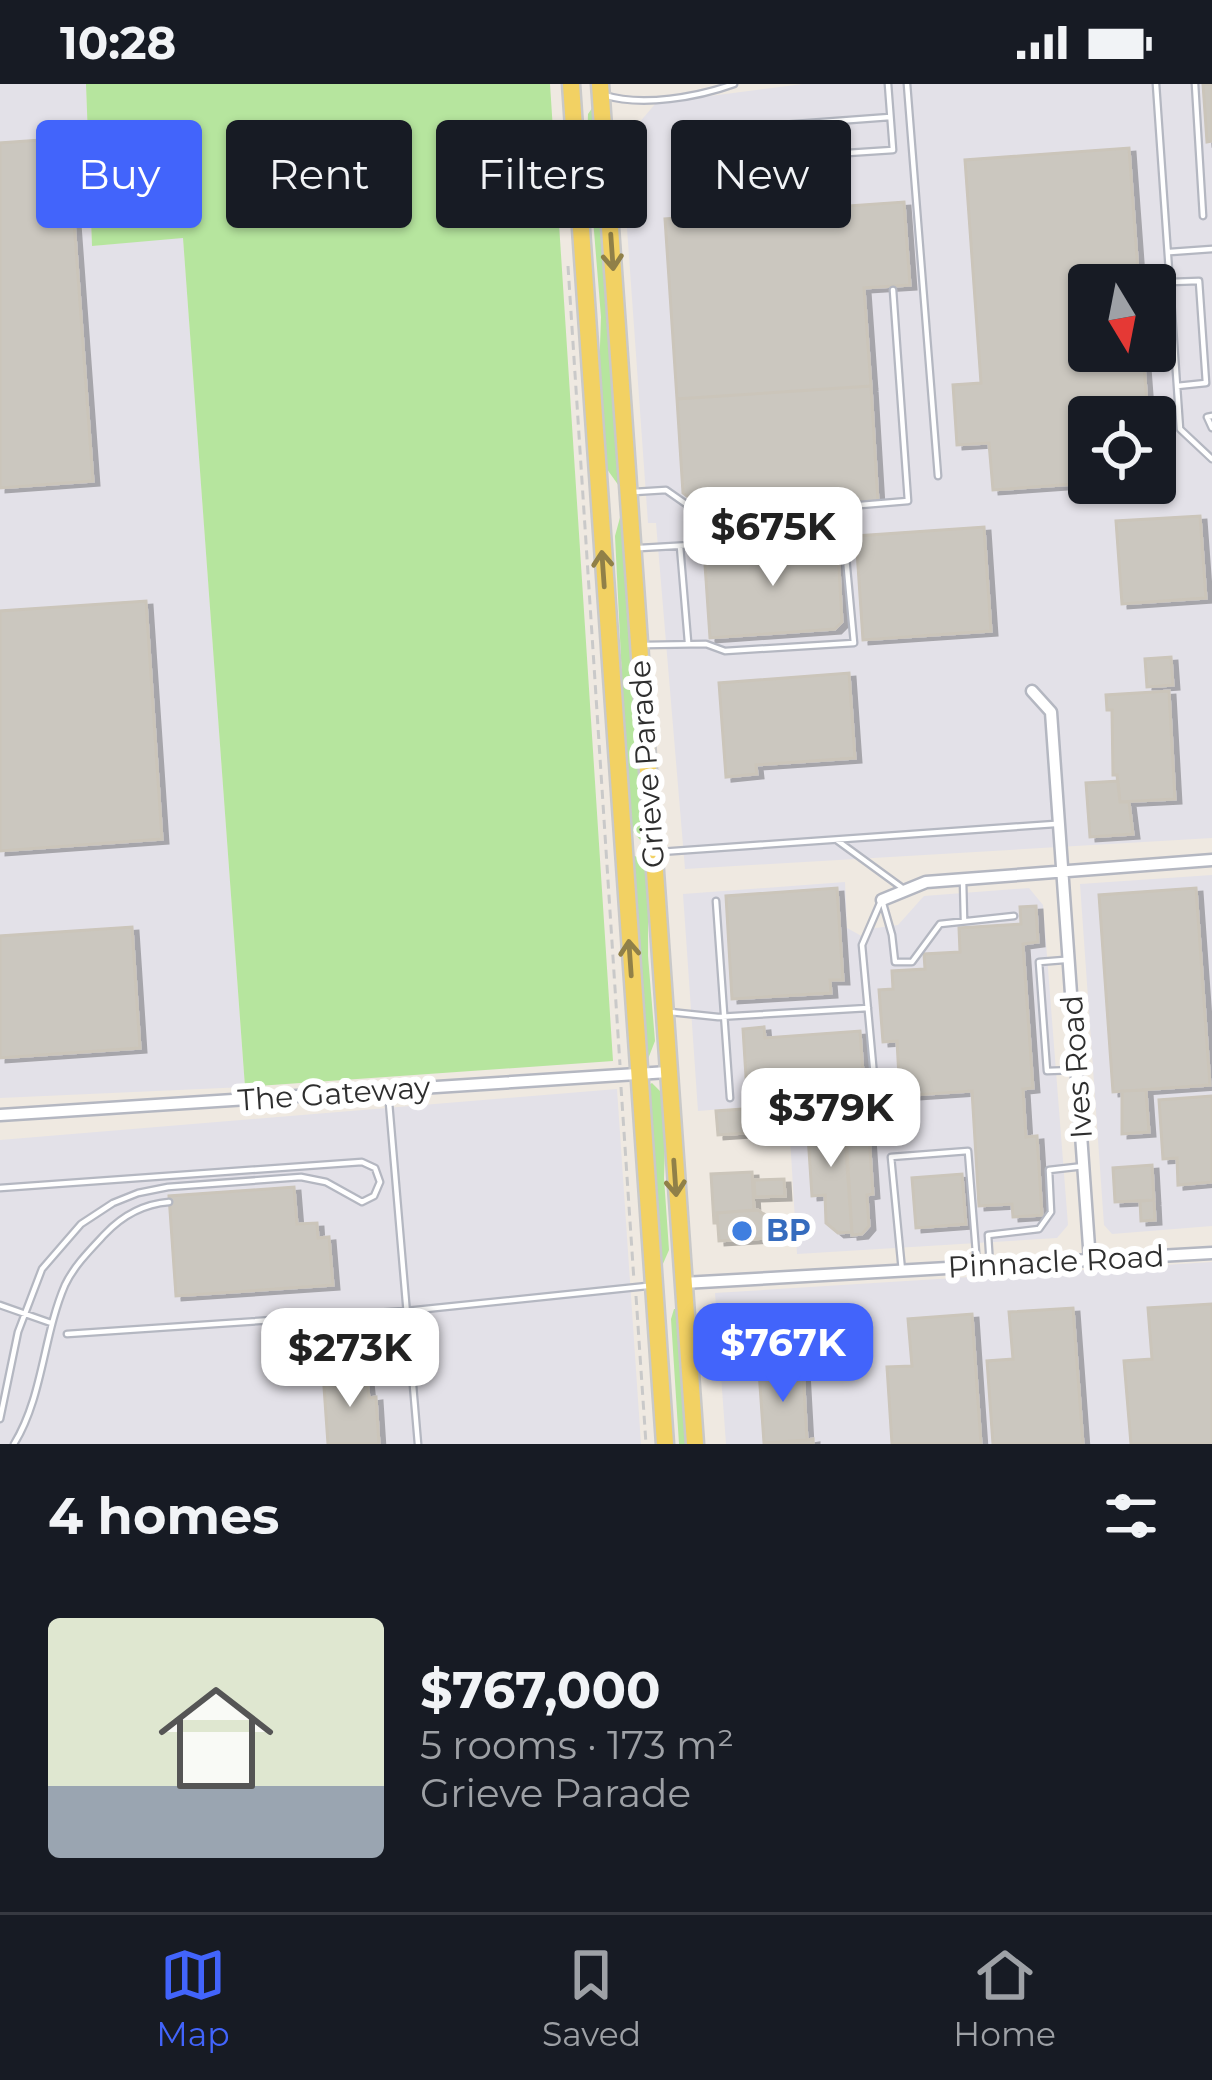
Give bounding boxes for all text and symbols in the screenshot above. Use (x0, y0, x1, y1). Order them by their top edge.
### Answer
text: 10:28 (60, 15, 176, 70)
chip: Buy (36, 120, 202, 228)
chip: Rent (226, 120, 412, 228)
chip: Filters (436, 120, 647, 228)
chip: New (671, 120, 851, 228)
one-way arrow (600, 232, 623, 271)
north arrow (1068, 264, 1176, 372)
map controls (1068, 264, 1176, 504)
button: locate (1068, 396, 1176, 504)
pin: $675K (689, 487, 857, 589)
text: $675K (710, 502, 836, 550)
one-way arrow (592, 550, 615, 589)
street label: Grieve Parade (621, 659, 672, 869)
one-way arrow (618, 939, 641, 978)
street label: Ives Road (1053, 994, 1100, 1140)
street label: The Gateway (236, 1068, 432, 1119)
pin: $379K (747, 1068, 915, 1170)
text: $379K (768, 1083, 894, 1131)
one-way arrow (664, 1158, 687, 1197)
place label: BP (766, 1212, 811, 1249)
marker: BP (729, 1218, 755, 1244)
street label: Pinnacle Road (947, 1237, 1165, 1286)
pin: $767K (699, 1303, 867, 1405)
pin: $273K (266, 1308, 434, 1410)
text: $767K (720, 1318, 846, 1366)
text: $273K (288, 1323, 412, 1371)
icon: filters (1098, 1483, 1164, 1549)
text: 4 homes (48, 1485, 279, 1547)
text: $767,000 (420, 1659, 661, 1721)
icon: home (144, 1666, 288, 1810)
text: 5 rooms · 173 m² (420, 1721, 734, 1769)
text: Grieve Parade (420, 1769, 691, 1817)
tab: Map (156, 1942, 230, 2054)
tab: Saved (542, 1942, 641, 2054)
tab: Home (953, 1942, 1056, 2054)

